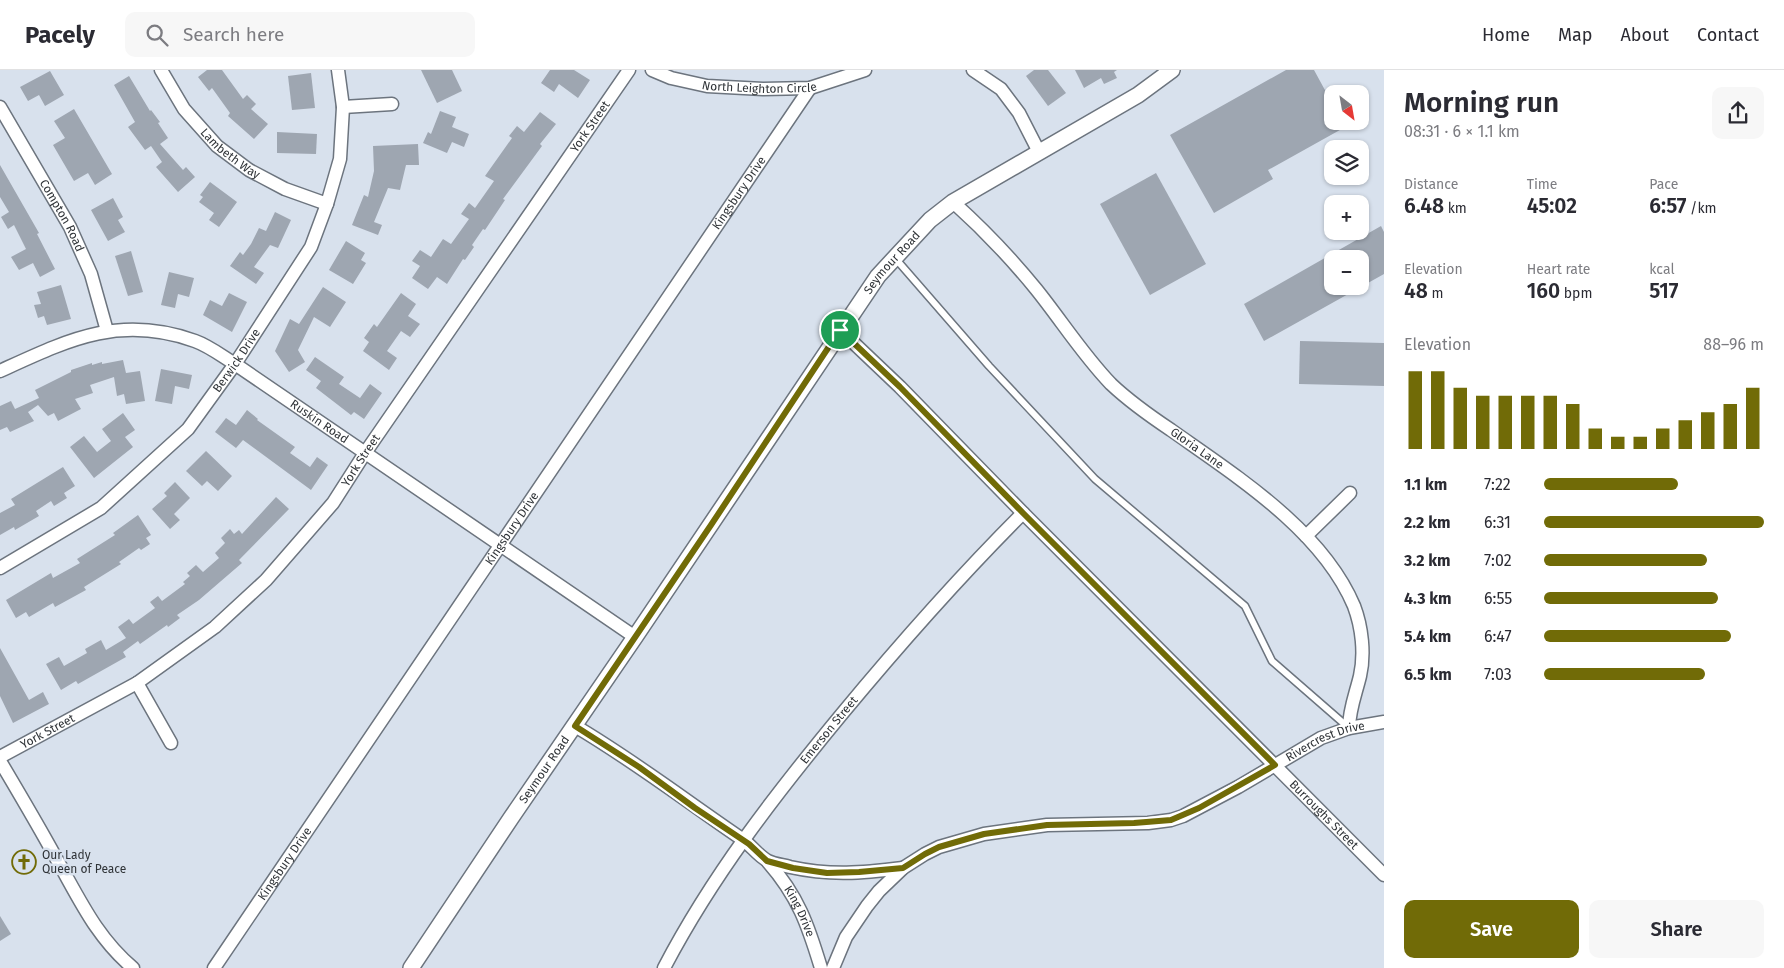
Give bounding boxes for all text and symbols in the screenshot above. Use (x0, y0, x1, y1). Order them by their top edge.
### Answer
search box (125, 12, 475, 57)
text: Pacely (25, 21, 95, 49)
icon: search (143, 21, 171, 49)
text: Search here (183, 23, 284, 46)
text: Home (1482, 24, 1530, 46)
text: Map (1558, 24, 1592, 46)
text: About (1620, 24, 1669, 46)
text: Contact (1697, 24, 1759, 46)
street label: North Leighton Circle (701, 78, 819, 96)
north arrow (1324, 85, 1369, 130)
map controls (1324, 85, 1369, 295)
text: Morning run (1404, 86, 1559, 119)
button: share (1712, 87, 1764, 139)
street label: York Street (567, 98, 613, 155)
text: 08:31 · 6 × 1.1 km (1404, 122, 1520, 141)
street label: Lambeth Way (198, 125, 263, 182)
button: layers (1324, 140, 1369, 185)
street label: Kingsbury Drive (709, 154, 769, 232)
text: Distance (1404, 176, 1458, 193)
text: Time (1527, 176, 1557, 193)
text: Pace (1649, 176, 1678, 193)
street label: Compton Road (37, 177, 87, 254)
text: 6.48 (1404, 193, 1444, 219)
text: 45:02 (1527, 193, 1577, 219)
text: 6:57 (1649, 193, 1686, 219)
button: + (1324, 195, 1369, 240)
text: km (1444, 200, 1467, 217)
text: /km (1686, 200, 1717, 217)
street label: Seymour Road (861, 228, 923, 297)
button: − (1324, 250, 1369, 295)
text: Elevation (1404, 261, 1463, 278)
text: Heart rate (1527, 261, 1590, 278)
text: kcal (1649, 261, 1675, 278)
text: 48 (1404, 278, 1428, 304)
text: 160 (1527, 278, 1560, 304)
text: 517 (1649, 278, 1679, 304)
text: m (1428, 285, 1443, 302)
text: bpm (1560, 285, 1592, 302)
pin (819, 309, 861, 351)
icon: arrive (826, 316, 854, 344)
street label: Berwick Drive (210, 326, 263, 395)
text: Elevation (1404, 335, 1471, 354)
text: 88–96 m (1703, 335, 1764, 354)
street label: Ruskin Road (288, 397, 351, 446)
street label: Gloria Lane (1168, 425, 1226, 472)
street label: York Street (338, 431, 383, 489)
text: 1.1 km (1404, 475, 1447, 494)
text: 7:22 (1484, 475, 1511, 494)
street label: Kingsbury Drive (482, 489, 541, 568)
text: 2.2 km (1404, 513, 1451, 532)
text: 6:31 (1484, 513, 1511, 532)
text: 3.2 km (1404, 551, 1451, 570)
text: 7:02 (1484, 551, 1512, 570)
text: 4.3 km (1404, 589, 1452, 608)
text: 6:55 (1484, 589, 1512, 608)
text: 5.4 km (1404, 627, 1451, 646)
text: 6:47 (1484, 627, 1512, 646)
text: 6.5 km (1404, 665, 1452, 684)
text: 7:03 (1484, 665, 1512, 684)
street label: Emerson Street (797, 693, 861, 767)
street label: York Street (18, 711, 78, 752)
street label: Rivercrest Drive (1283, 718, 1366, 764)
street label: Seymour Road (516, 733, 572, 806)
street label: Burroughs Street (1287, 777, 1362, 853)
street label: Kingsbury Drive (255, 824, 314, 903)
place label: Our Lady Queen of Peace (42, 848, 126, 876)
church icon: Our Lady Queen of Peace (11, 849, 37, 875)
street label: King Drive (781, 883, 817, 939)
button: Save (1404, 900, 1579, 958)
button: Share (1589, 900, 1764, 958)

